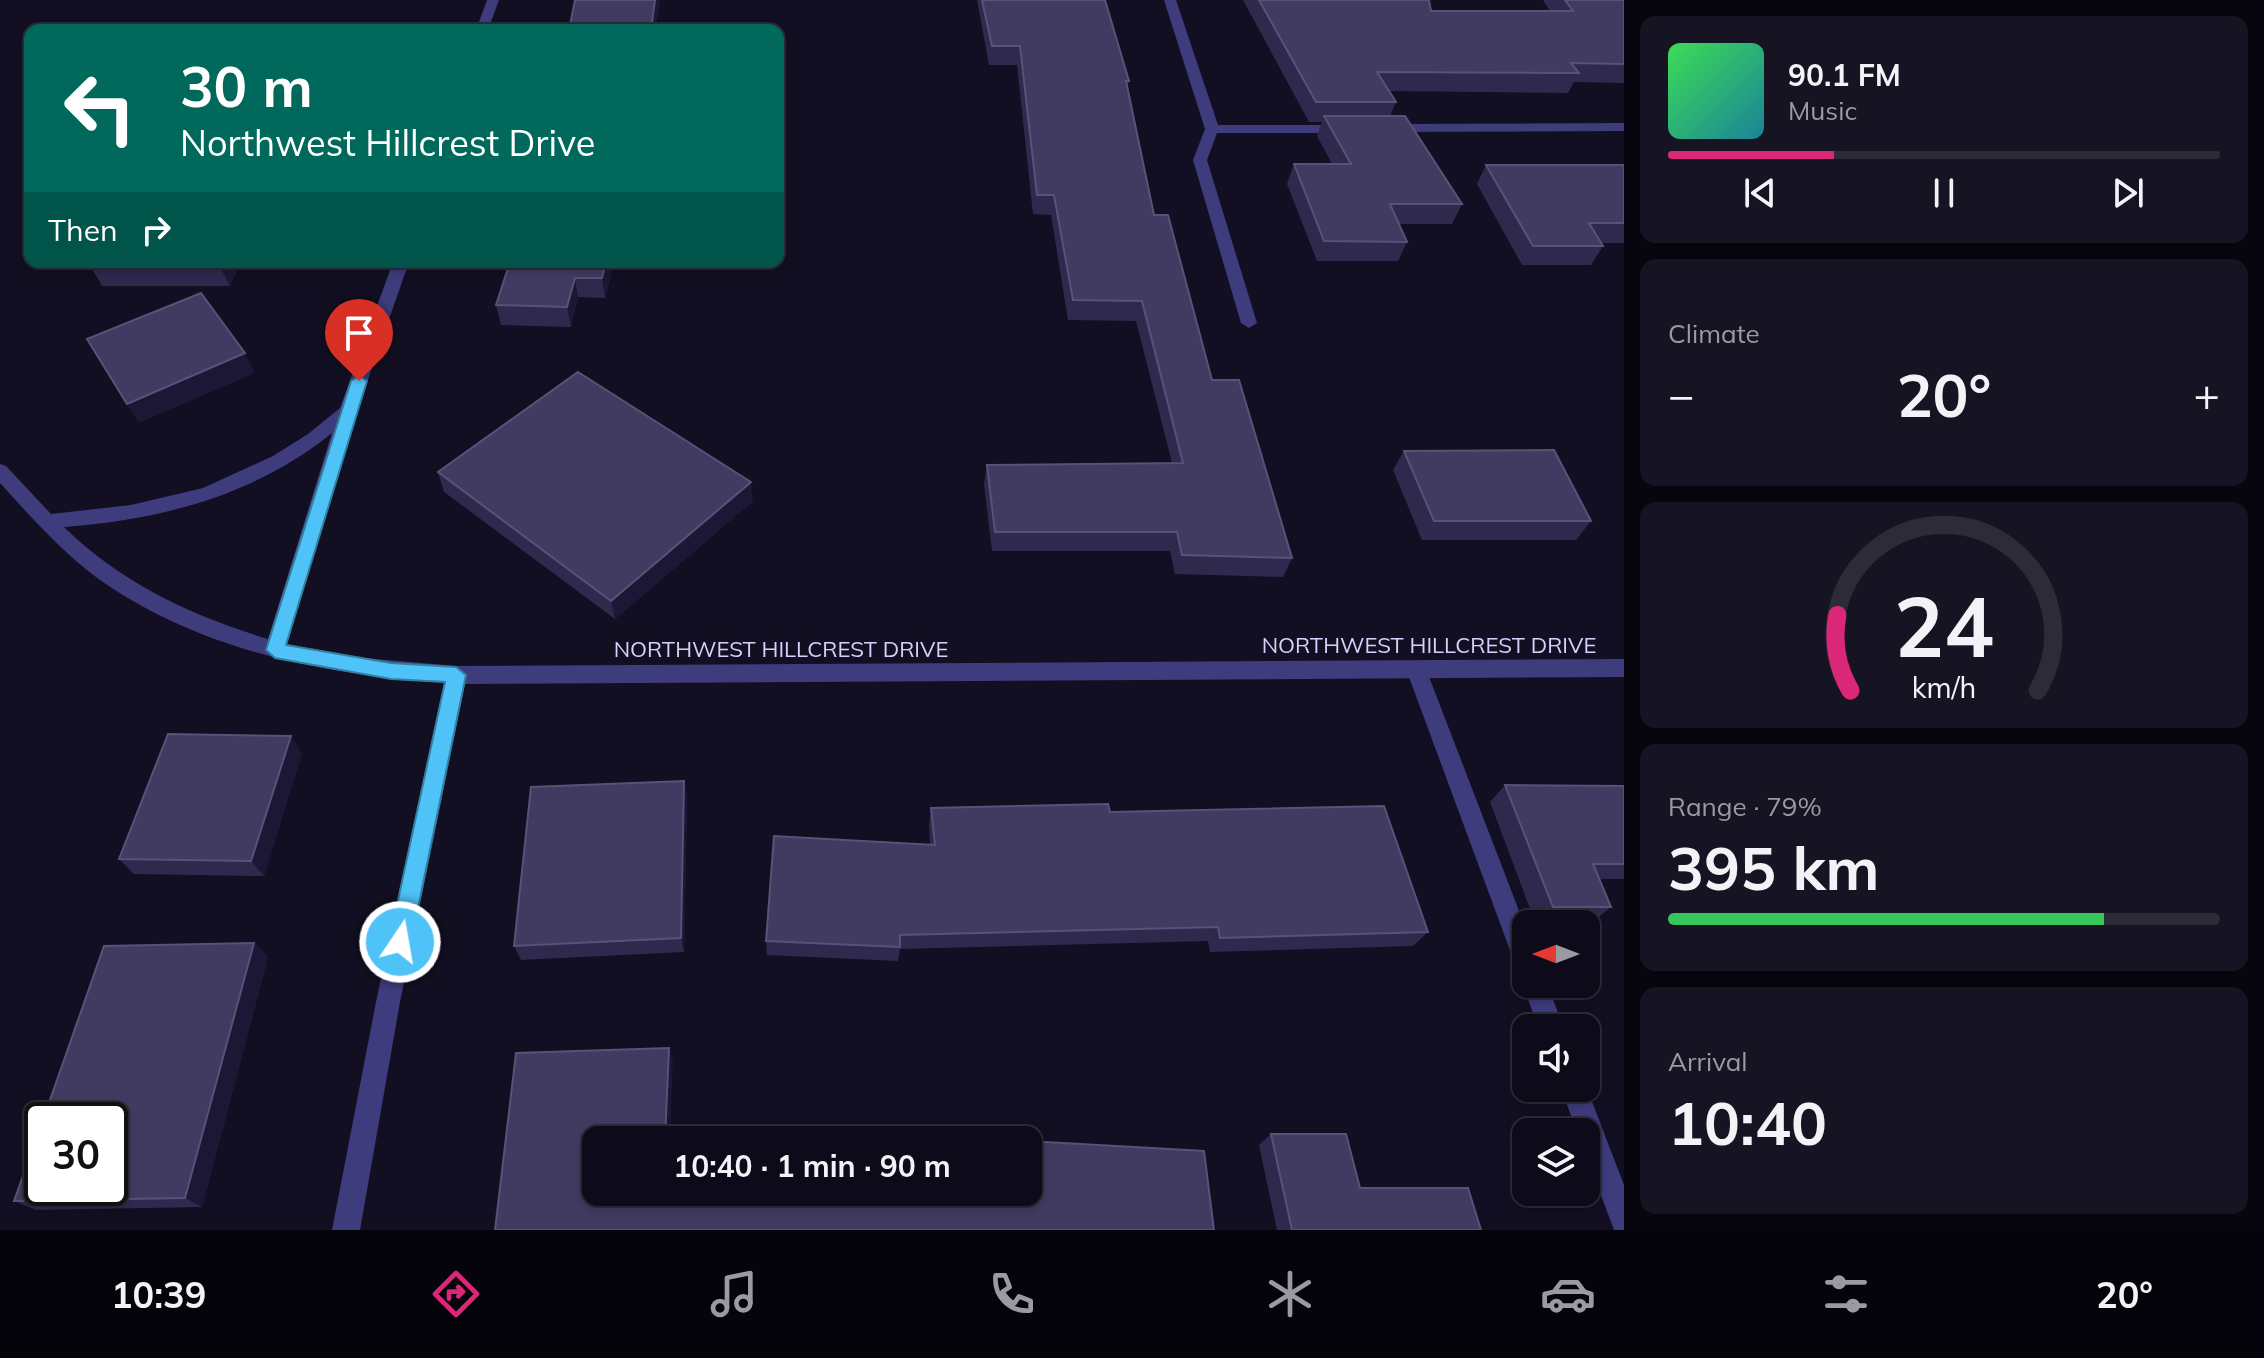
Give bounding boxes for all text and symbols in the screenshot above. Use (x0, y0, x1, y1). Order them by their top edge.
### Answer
text: 30 m (180, 51, 313, 121)
icon: left (48, 56, 152, 160)
text: 90.1 FM (1788, 56, 1901, 94)
text: Music (1788, 94, 1857, 127)
text: Northwest Hillcrest Drive (180, 120, 595, 165)
icon: previous (1738, 171, 1782, 215)
icon: pause (1922, 171, 1966, 215)
icon: next (2106, 171, 2150, 215)
icon: right (134, 208, 178, 252)
text: Then (48, 211, 118, 249)
pin (325, 299, 393, 381)
icon: arrive (337, 311, 381, 355)
text: Climate (1668, 317, 1760, 350)
text: 20° (1897, 357, 1991, 432)
text: − (1668, 367, 1694, 422)
text: + (2194, 367, 2220, 422)
text: 24 (1894, 573, 1994, 678)
street label: NORTHWEST HILLCREST DRIVE (1262, 631, 1596, 659)
street label: NORTHWEST HILLCREST DRIVE (614, 635, 948, 663)
text: km/h (1912, 669, 1976, 705)
text: Range · 79% (1668, 790, 1822, 823)
text: 395 km (1668, 830, 1880, 905)
position arrow (358, 900, 442, 984)
north arrow (1512, 910, 1600, 998)
map controls (1512, 910, 1600, 1206)
button: sound (1512, 1014, 1600, 1102)
text: Arrival (1668, 1045, 1748, 1078)
text: 10:40 (1668, 1085, 1827, 1160)
speed limit sign: 30 (24, 1102, 128, 1206)
button: layers (1512, 1118, 1600, 1206)
text: 10:40 · 1 min · 90 m (673, 1147, 951, 1185)
icon: directions (428, 1266, 484, 1322)
icon: music (706, 1266, 762, 1322)
icon: phone (984, 1266, 1040, 1322)
icon: climate (1262, 1266, 1318, 1322)
icon: car (1540, 1266, 1596, 1322)
icon: filters (1818, 1266, 1874, 1322)
text: 10:39 (111, 1272, 206, 1317)
text: 20° (2096, 1272, 2153, 1317)

